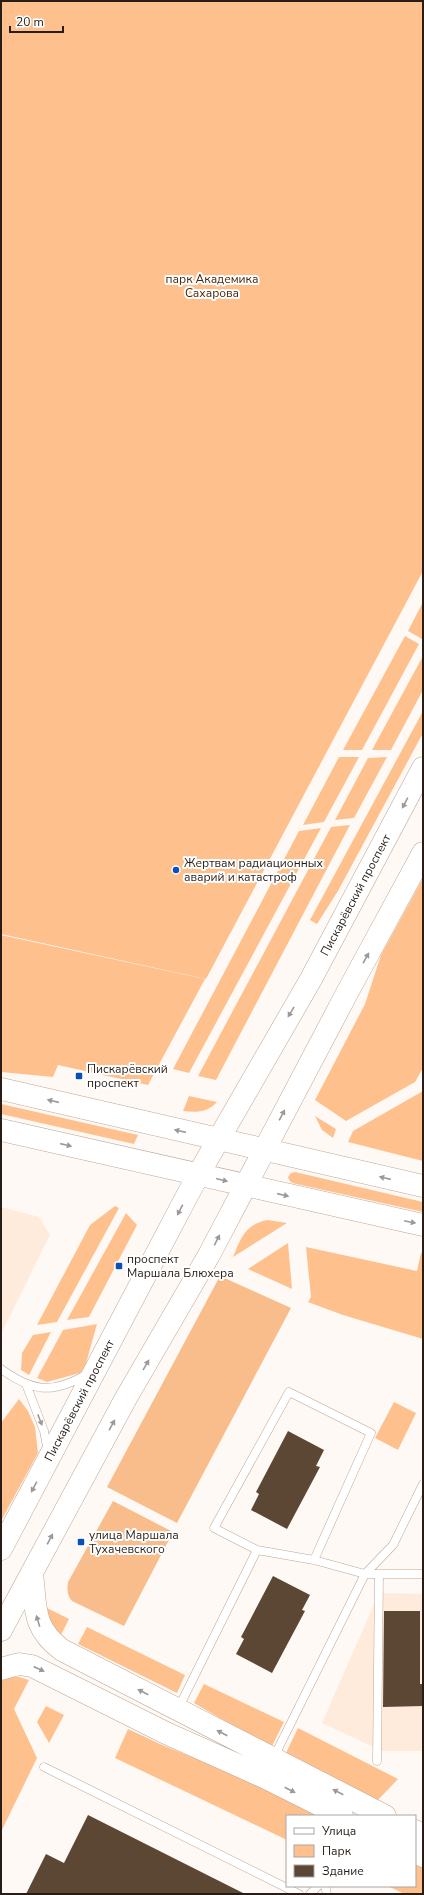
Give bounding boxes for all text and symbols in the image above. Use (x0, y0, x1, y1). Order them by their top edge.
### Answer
scale bar (10, 8, 63, 34)
text: 20 m (16, 14, 44, 30)
park label: парк Академика Сахарова (166, 271, 258, 301)
one-way arrow (401, 797, 408, 808)
street label: Пискарёвский проспект (317, 831, 395, 959)
place label: Жертвам радиационных аварий и катастроф (184, 855, 324, 885)
marker: Жертвам радиационных аварий и катастроф (171, 865, 181, 875)
one-way arrow (362, 952, 369, 964)
one-way arrow (288, 1006, 295, 1018)
place label: Пискарёвский проспект (87, 1061, 168, 1091)
marker: Пискарёвский проспект (74, 1071, 84, 1081)
one-way arrow (47, 1098, 60, 1104)
one-way arrow (279, 1110, 285, 1121)
one-way arrow (174, 1127, 186, 1133)
one-way arrow (60, 1142, 72, 1148)
one-way arrow (379, 1174, 391, 1180)
one-way arrow (215, 1178, 228, 1184)
one-way arrow (277, 1192, 289, 1198)
one-way arrow (177, 1204, 184, 1215)
one-way arrow (404, 1220, 416, 1226)
one-way arrow (214, 1234, 220, 1245)
place label: проспект Маршала Блюхера (127, 1251, 234, 1281)
marker: проспект Маршала Блюхера (114, 1261, 124, 1271)
street label: Пискарёвский проспект (41, 1336, 118, 1464)
one-way arrow (142, 1359, 149, 1371)
one-way arrow (37, 1415, 43, 1427)
one-way arrow (109, 1419, 116, 1431)
one-way arrow (30, 1481, 37, 1493)
place label: улица Маршала Тухачевского (89, 1527, 179, 1557)
one-way arrow (47, 1533, 53, 1545)
marker: улица Маршала Тухачевского (76, 1537, 86, 1547)
one-way arrow (35, 1614, 41, 1626)
one-way arrow (33, 1666, 44, 1672)
one-way arrow (137, 1688, 149, 1695)
one-way arrow (216, 1729, 228, 1736)
one-way arrow (285, 1787, 296, 1793)
one-way arrow (332, 1789, 343, 1796)
legend (286, 1815, 416, 1887)
text: Улица (321, 1823, 356, 1839)
text: Парк (322, 1843, 352, 1859)
text: Здание (322, 1863, 364, 1879)

